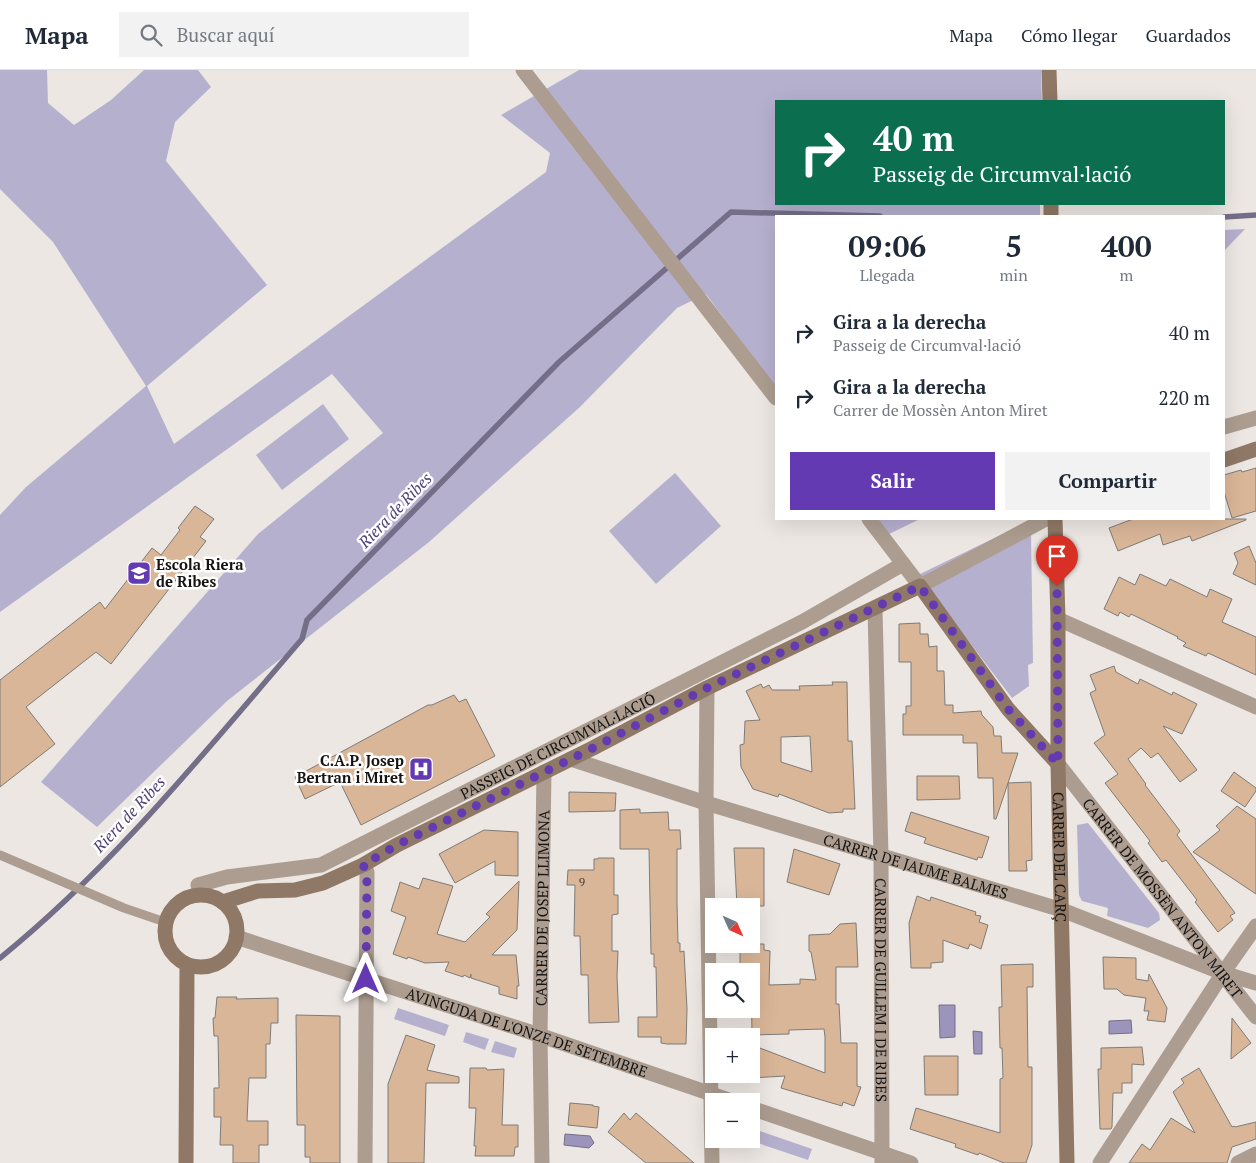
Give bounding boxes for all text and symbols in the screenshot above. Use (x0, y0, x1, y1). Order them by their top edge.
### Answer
search box (119, 12, 469, 57)
text: Mapa (25, 19, 89, 51)
icon: search (137, 21, 165, 49)
text: Buscar aquí (177, 22, 274, 47)
text: Mapa (949, 23, 993, 47)
text: Cómo llegar (1021, 23, 1117, 47)
text: Guardados (1145, 23, 1231, 47)
text: 40 m (873, 115, 954, 161)
icon: right (790, 120, 855, 185)
text: Passeig de Circumval·lació (873, 159, 1132, 188)
text: 09:06 (848, 226, 926, 266)
text: 5 (1005, 226, 1022, 266)
text: 400 (1101, 226, 1152, 266)
text: Llegada (860, 264, 915, 286)
text: min (1000, 264, 1028, 286)
text: m (1119, 264, 1133, 286)
text: Gira a la derecha (833, 309, 986, 334)
icon: right (790, 319, 818, 347)
text: 40 m (1169, 320, 1210, 345)
text: Passeig de Circumval·lació (833, 334, 1021, 356)
text: Gira a la derecha (833, 374, 986, 399)
icon: right (790, 384, 818, 412)
text: 220 m (1159, 385, 1210, 410)
text: Carrer de Mossèn Anton Miret (833, 399, 1048, 421)
button: Salir (790, 452, 995, 510)
button: Compartir (1005, 452, 1210, 510)
water label: Riera de Ribes (353, 467, 437, 553)
pin (1036, 535, 1078, 586)
icon: arrive (1043, 542, 1071, 570)
place label: Escola Riera de Ribes (156, 554, 244, 591)
school or university icon: Escola Riera de Ribes (126, 560, 152, 586)
street label: PASSEIG DE CIRCUMVAL·LACIÓ (456, 688, 659, 803)
place label: C.A.P. Josep Bertran i Miret (297, 750, 404, 787)
hospital icon: C.A.P. Josep Bertran i Miret (408, 756, 434, 782)
water label: Riera de Ribes (87, 771, 170, 858)
street label: CARRER DEL CARÇ (1049, 792, 1072, 922)
street label: CARRER DE MOSSÈN ANTON MIRET (1078, 794, 1247, 1002)
street label: CARRER DE JOSEP LLIMONA (530, 809, 553, 1006)
street label: CARRER DE JAUME BALMES (821, 829, 1011, 903)
house number: 9 (579, 874, 585, 889)
street label: CARRER DE GUILLEM I DE RIBES (871, 878, 892, 1102)
north arrow (705, 898, 760, 952)
map controls (705, 898, 760, 1148)
position arrow (339, 952, 391, 1004)
button: search (705, 963, 760, 1018)
street label: AVINGUDA DE L'ONZE DE SETEMBRE (403, 983, 650, 1081)
button: + (705, 1028, 760, 1083)
button: − (705, 1093, 760, 1148)

